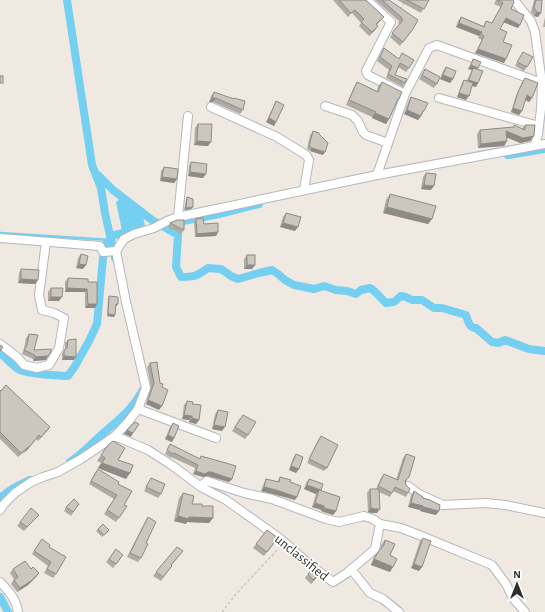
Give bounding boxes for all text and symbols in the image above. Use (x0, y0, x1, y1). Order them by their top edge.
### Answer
street label: unclassified (272, 532, 331, 584)
north arrow (497, 564, 537, 604)
text: N (513, 569, 521, 580)

